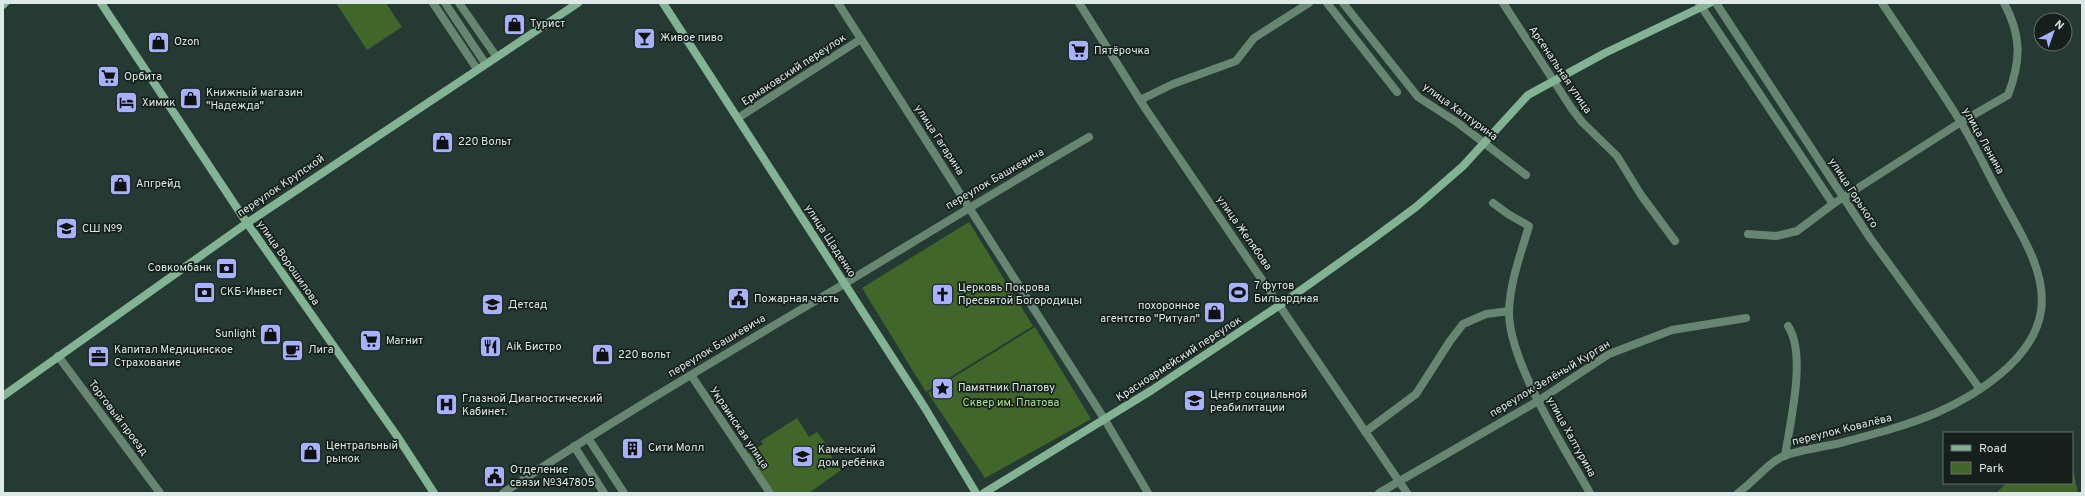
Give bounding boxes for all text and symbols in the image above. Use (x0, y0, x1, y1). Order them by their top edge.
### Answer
shop icon: Турист (501, 11, 527, 37)
north arrow (2033, 12, 2073, 52)
place label: Турист (530, 17, 565, 31)
text: N (2051, 17, 2066, 33)
street label: Арсенальная улица (1525, 23, 1595, 117)
bar icon: Живое пиво (632, 25, 658, 51)
shop icon: Ozon (146, 29, 172, 55)
place label: Живое пиво (660, 31, 723, 45)
street label: Ермаковский переулок (739, 31, 849, 109)
place label: Ozon (174, 35, 200, 49)
supermarket icon: Пятёрочка (1066, 38, 1092, 64)
place label: Пятёрочка (1094, 44, 1150, 58)
supermarket icon: Орбита (96, 64, 122, 90)
place label: Орбита (124, 70, 162, 84)
street label: улица Халтурина (1420, 80, 1501, 144)
shop icon: Книжный магазин "Надежда" (178, 86, 204, 112)
place label: Книжный магазин "Надежда" (206, 86, 303, 113)
hotel icon: Химик (113, 90, 139, 116)
place label: Химик (142, 96, 175, 110)
street label: улица Гагарина (911, 102, 967, 178)
street label: улица Ленина (1959, 105, 2007, 177)
shop icon: 220 Вольт (429, 129, 455, 155)
place label: 220 Вольт (458, 135, 512, 149)
street label: переулок Башкевича (943, 145, 1047, 213)
street label: переулок Крупской (235, 152, 327, 220)
street label: улица Горького (1825, 155, 1881, 231)
shop icon: Апгрейд (108, 171, 134, 197)
place label: Апгрейд (136, 177, 181, 191)
street label: улица Желябова (1213, 193, 1275, 273)
street label: улица Щаденко (801, 202, 859, 280)
school or university icon: СШ №9 (54, 216, 80, 242)
street label: улица Ворошилова (253, 218, 323, 308)
place label: СШ №9 (82, 222, 123, 236)
bank icon: Совкомбанк (214, 255, 240, 281)
place label: Совкомбанк (148, 261, 212, 275)
bank icon: СКБ-Инвест (191, 279, 217, 305)
sports icon: 7 футов Бильярдная (1225, 279, 1251, 305)
place label: 7 футов Бильярдная (1254, 279, 1318, 306)
church icon: Церковь Покрова Пресвятой Богородицы (929, 281, 955, 307)
place label: Церковь Покрова Пресвятой Богородицы (958, 281, 1082, 308)
place label: СКБ-Инвест (220, 285, 283, 299)
public building icon: Пожарная часть (726, 286, 752, 312)
school or university icon: Детсад (480, 292, 506, 318)
place label: Пожарная часть (754, 292, 839, 306)
place label: Детсад (508, 298, 547, 312)
place label: похоронное агентство "Ритуал" (1100, 299, 1200, 326)
shop icon: похоронное агентство "Ритуал" (1202, 299, 1228, 325)
street label: переулок Башкевича (666, 311, 768, 381)
street label: Красноармейский переулок (1114, 313, 1244, 405)
shop icon: Sunlight (258, 321, 284, 347)
place label: Sunlight (215, 327, 256, 341)
supermarket icon: Магнит (357, 328, 383, 354)
place label: Магнит (386, 334, 423, 348)
restaurant icon: Aik Бистро (477, 334, 503, 360)
cafe icon: Лига (279, 337, 305, 363)
street label: переулок Зелёный Курган (1487, 337, 1613, 421)
place label: Aik Бистро (506, 340, 562, 354)
shop icon: 220 вольт (590, 342, 616, 368)
office icon: Капитал Медицинское Страхование (85, 343, 111, 369)
place label: Капитал Медицинское Страхование (114, 343, 233, 370)
place label: Лига (308, 343, 334, 357)
place label: 220 вольт (618, 348, 671, 362)
place icon: Памятник Платову (930, 375, 956, 401)
street label: Торговый проезд (85, 378, 151, 458)
place label: Памятник Платову (958, 381, 1055, 395)
street label: Украинская улица (706, 384, 772, 472)
school or university icon: Центр социальной реабилитации (1181, 388, 1207, 414)
place label: Центр социальной реабилитации (1210, 388, 1307, 415)
hospital icon: Глазной Диагностический Кабинет. (433, 392, 459, 418)
place label: Глазной Диагностический Кабинет. (462, 392, 602, 419)
street label: улица Халтурина (1543, 394, 1599, 480)
park label: Сквер им. Платова (963, 396, 1060, 410)
street label: переулок Ковалёва (1791, 411, 1894, 449)
legend (1943, 432, 2073, 484)
building icon: Сити Молл (619, 435, 645, 461)
shop icon: Центральный рынок (297, 439, 323, 465)
place label: Центральный рынок (326, 439, 398, 466)
place label: Сити Молл (648, 441, 704, 455)
text: Road (1979, 441, 2007, 457)
school or university icon: Каменский дом ребёнка (790, 443, 816, 469)
place label: Каменский дом ребёнка (818, 443, 885, 470)
text: Park (1979, 461, 2004, 477)
public building icon: Отделение связи №347805 (482, 463, 508, 489)
place label: Отделение связи №347805 (510, 463, 595, 490)

